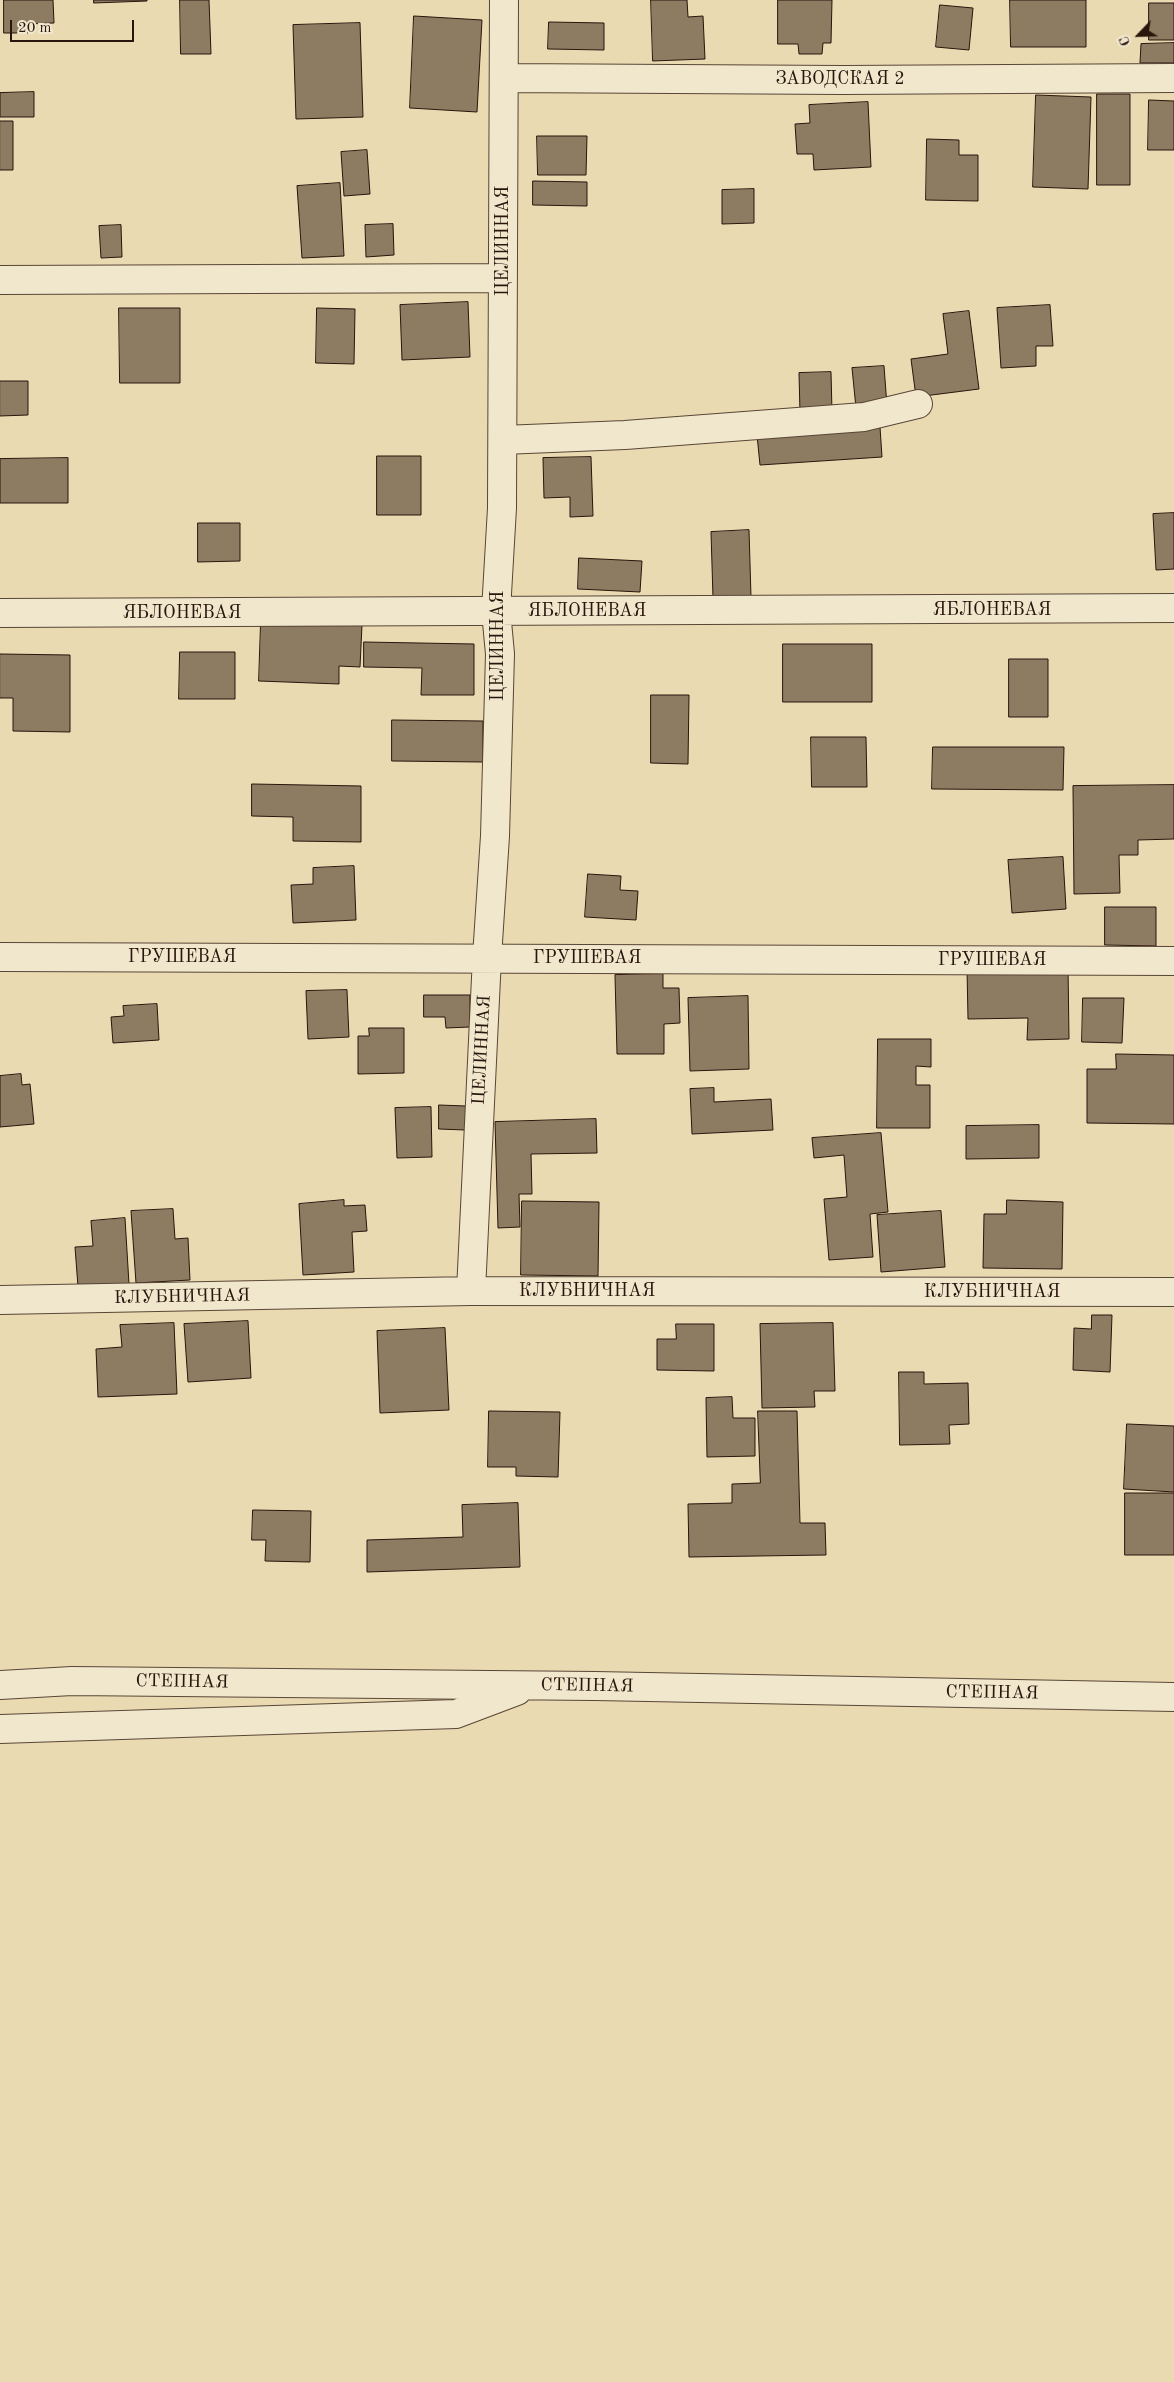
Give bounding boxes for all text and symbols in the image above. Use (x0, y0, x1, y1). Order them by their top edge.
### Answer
scale bar (12, 10, 136, 42)
north arrow (1114, 10, 1164, 60)
text: 20 m (18, 21, 52, 36)
text: С (1117, 34, 1134, 48)
street label: ЗАВОДСКАЯ 2 (775, 68, 905, 90)
street label: ЦЕЛИННАЯ (492, 186, 514, 296)
street label: ЦЕЛИННАЯ (487, 591, 509, 701)
street label: ЯБЛОНЕВАЯ (933, 599, 1051, 621)
street label: ЯБЛОНЕВАЯ (528, 600, 646, 622)
street label: ЯБЛОНЕВАЯ (123, 602, 241, 624)
street label: ГРУШЕВАЯ (128, 946, 236, 968)
street label: ГРУШЕВАЯ (533, 947, 641, 969)
street label: ГРУШЕВАЯ (938, 949, 1046, 971)
street label: ЦЕЛИННАЯ (468, 994, 496, 1106)
street label: КЛУБНИЧНАЯ (519, 1280, 655, 1302)
street label: КЛУБНИЧНАЯ (924, 1281, 1060, 1303)
street label: КЛУБНИЧНАЯ (114, 1285, 250, 1309)
street label: СТЕПНАЯ (135, 1670, 229, 1694)
street label: СТЕПНАЯ (540, 1674, 634, 1698)
street label: СТЕПНАЯ (945, 1681, 1039, 1705)

